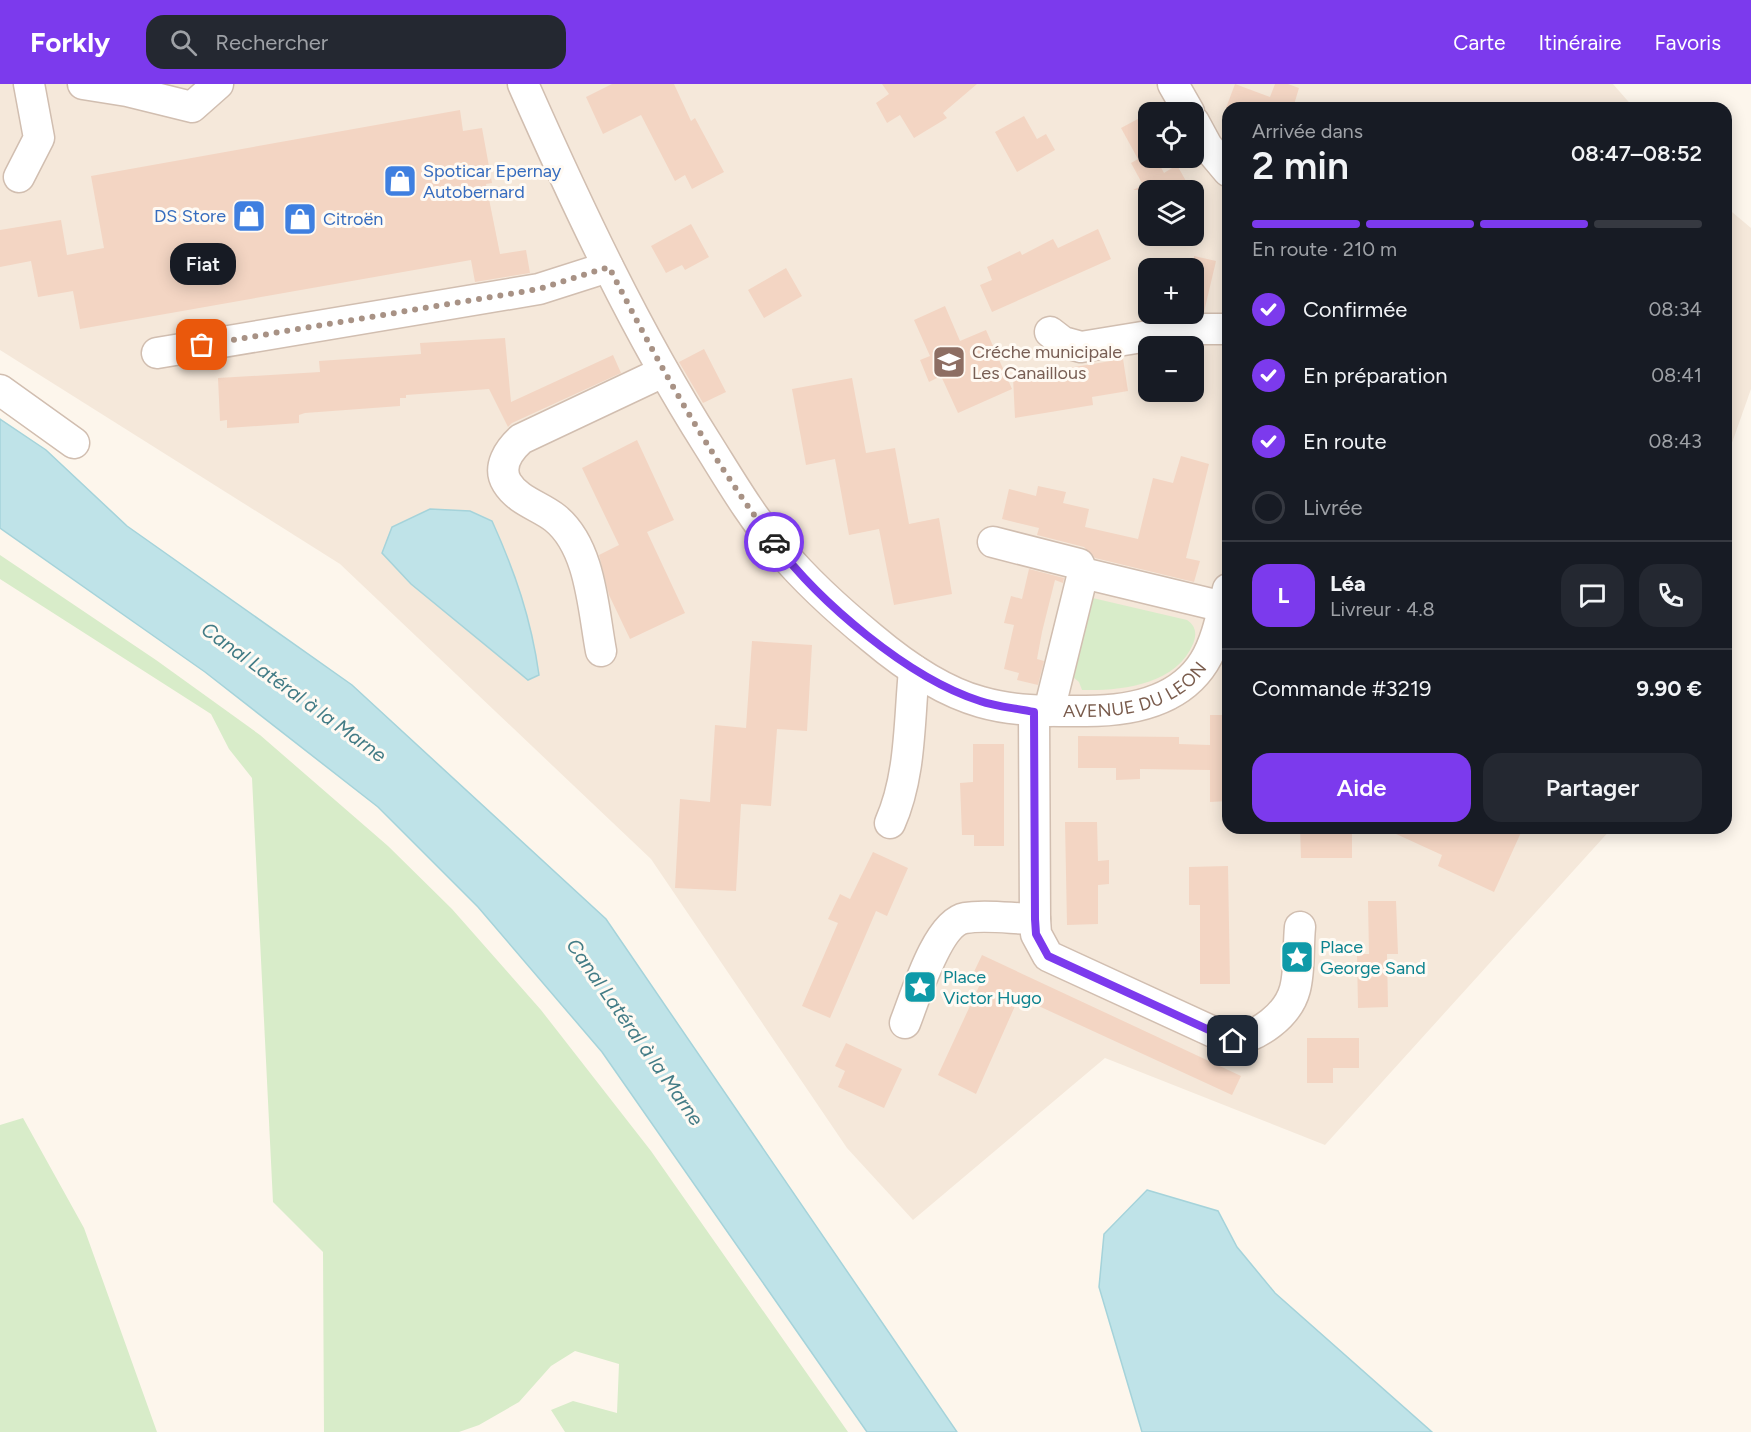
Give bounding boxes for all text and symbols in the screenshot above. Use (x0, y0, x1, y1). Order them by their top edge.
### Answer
search box (146, 15, 566, 69)
text: Forkly (30, 25, 110, 59)
icon: search (167, 26, 200, 59)
text: Rechercher (215, 29, 328, 56)
text: Carte (1453, 30, 1506, 55)
text: Itinéraire (1539, 30, 1622, 55)
text: Favoris (1655, 30, 1721, 55)
map controls (1138, 102, 1204, 402)
button: locate (1138, 102, 1204, 168)
text: Arrivée dans (1252, 119, 1363, 143)
text: 08:47–08:52 (1571, 140, 1702, 167)
text: 2 min (1252, 142, 1349, 189)
place label: Spoticar Epernay Autobernard (423, 160, 562, 203)
shop icon: Spoticar Epernay Autobernard (382, 163, 418, 199)
button: layers (1138, 180, 1204, 246)
shop icon: DS Store (231, 198, 267, 234)
shop icon: Citroën (282, 201, 318, 237)
place label: DS Store (154, 205, 226, 227)
place label: Citroën (323, 208, 383, 230)
text: En route · 210 m (1252, 237, 1397, 261)
callout: Fiat (169, 243, 235, 285)
text: Fiat (186, 252, 220, 276)
button: + (1138, 258, 1204, 324)
icon: check (1252, 293, 1285, 326)
text: Confirmée (1303, 296, 1407, 323)
text: 08:34 (1649, 297, 1702, 321)
pin (176, 319, 227, 370)
icon: bag (185, 328, 218, 361)
button: − (1138, 336, 1204, 402)
place label: Créche municipale Les Canaillous (972, 341, 1122, 384)
school or university icon: Créche municipale Les Canaillous (931, 344, 967, 380)
icon: check (1252, 359, 1285, 392)
text: En préparation (1303, 362, 1448, 389)
text: 08:41 (1651, 363, 1702, 387)
icon: check (1252, 425, 1285, 458)
text: En route (1303, 428, 1386, 455)
text: 08:43 (1649, 429, 1702, 453)
text: Livrée (1303, 494, 1362, 521)
courier (744, 512, 804, 572)
icon: car (758, 526, 791, 559)
button: chat (1561, 564, 1624, 627)
button: phone (1639, 564, 1702, 627)
text: Léa (1330, 570, 1366, 597)
text: L (1278, 582, 1289, 609)
text: Livreur · 4.8 (1330, 597, 1435, 621)
water label: Canal Latéral à la Marne (197, 617, 391, 767)
street label: AVENUE DU LEON (1063, 658, 1211, 722)
text: Commande #3219 (1252, 675, 1432, 702)
text: 9.90 € (1636, 675, 1702, 702)
button: Aide (1252, 753, 1471, 822)
button: Partager (1483, 753, 1702, 822)
water label: Canal Latéral à la Marne (561, 934, 709, 1130)
place label: Place George Sand (1320, 936, 1426, 979)
place icon: Place George Sand (1279, 939, 1315, 975)
place label: Place Victor Hugo (943, 966, 1042, 1009)
place icon: Place Victor Hugo (902, 969, 938, 1005)
pin (1207, 1015, 1258, 1066)
icon: home (1216, 1024, 1249, 1057)

